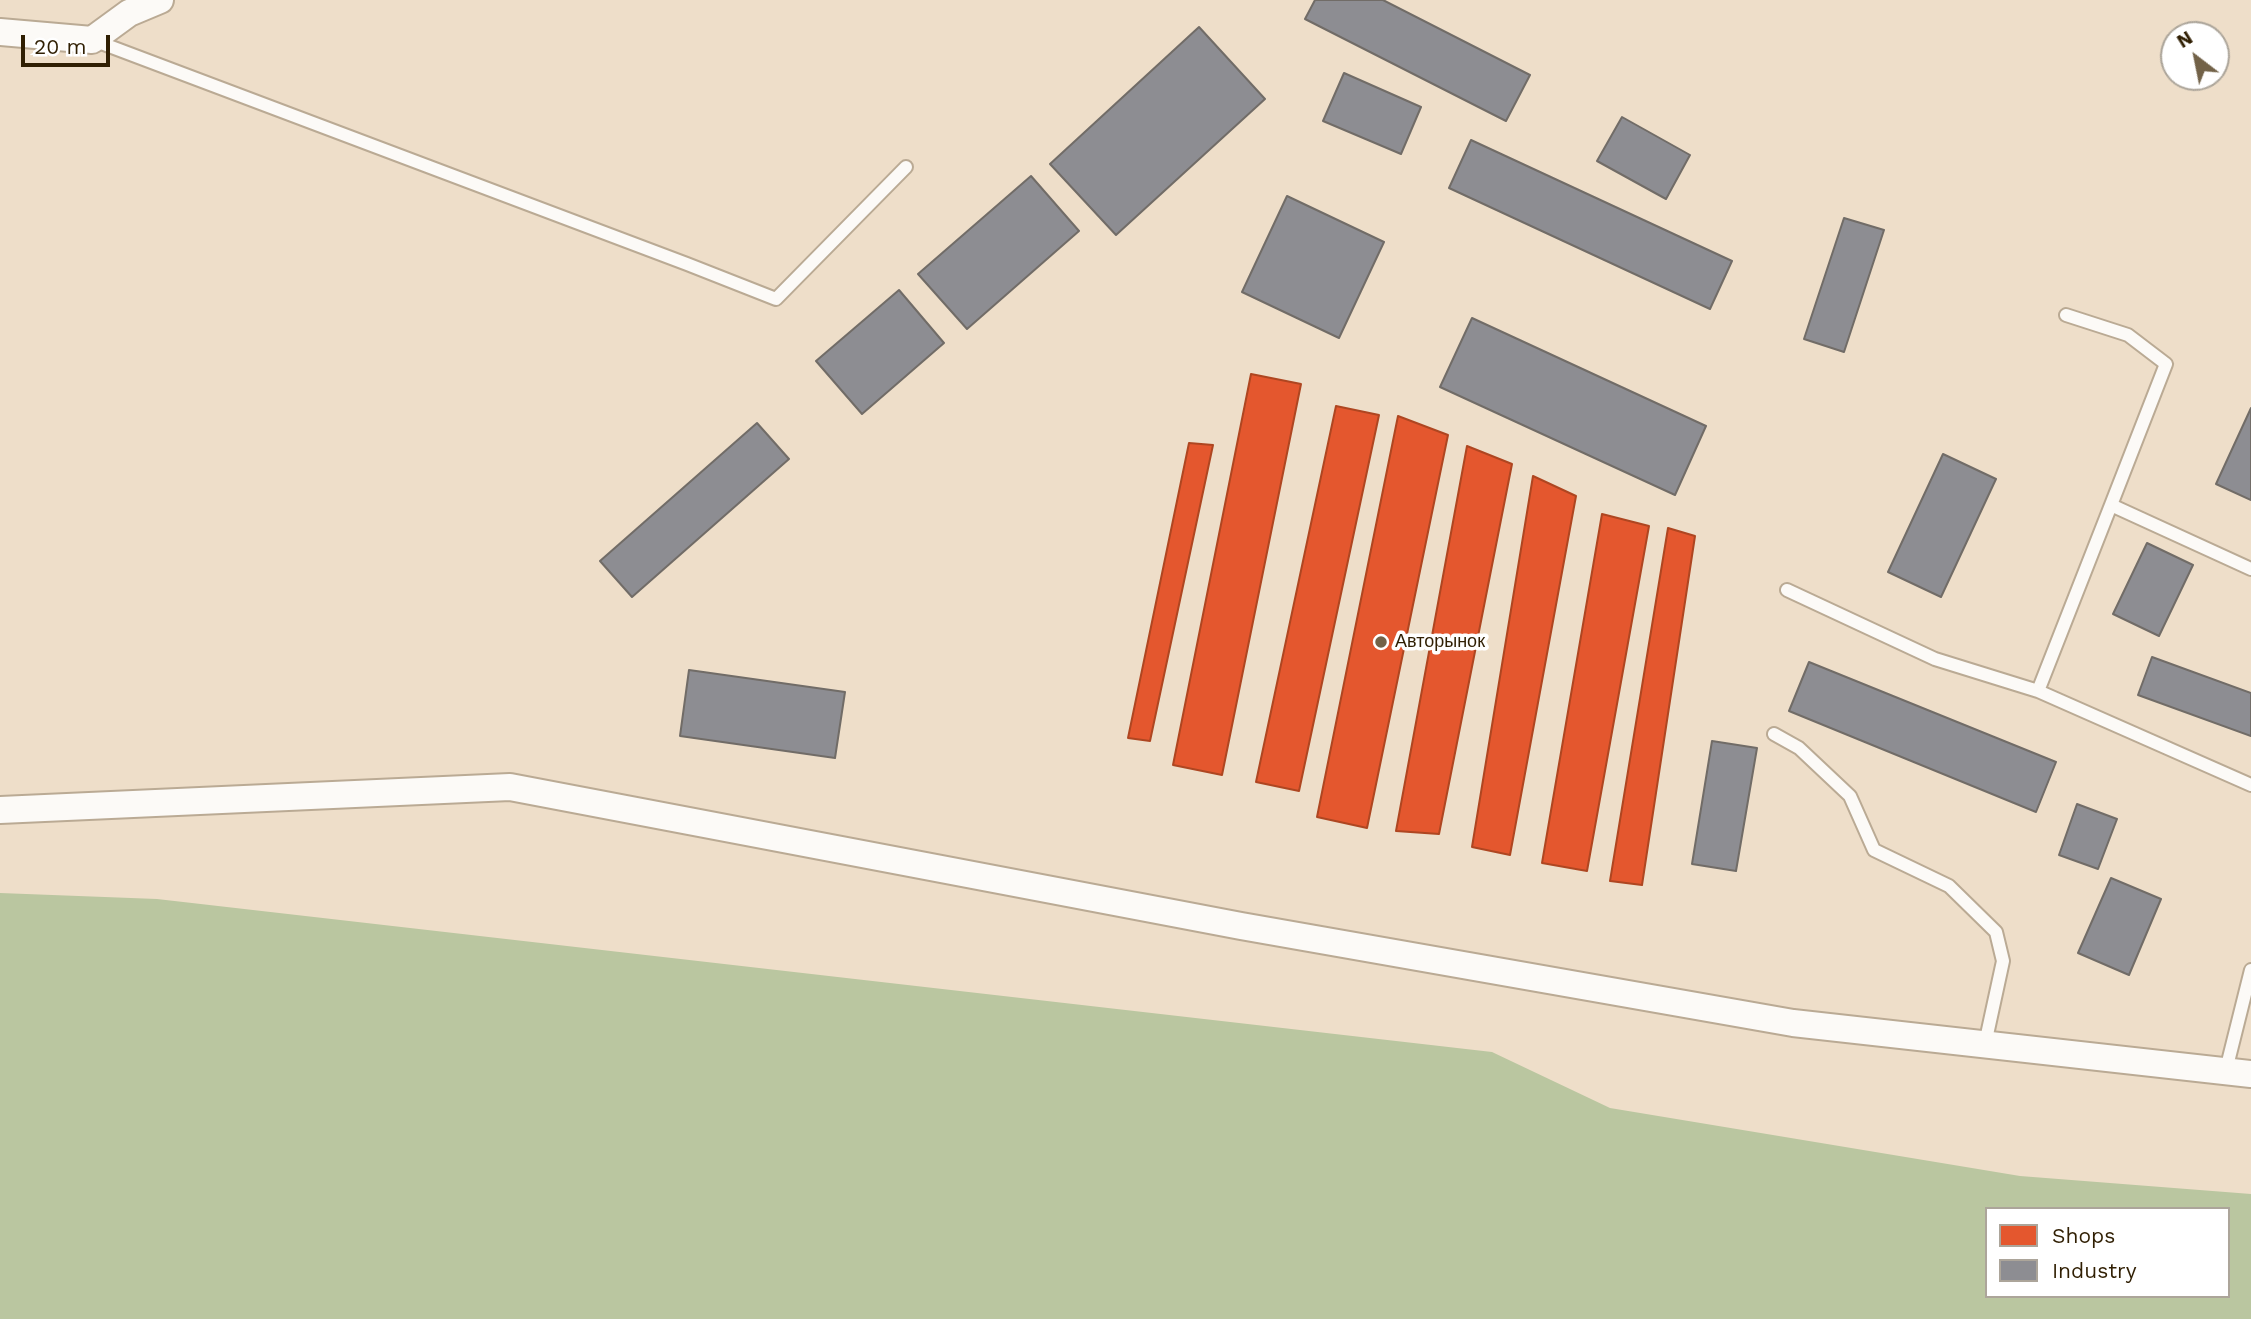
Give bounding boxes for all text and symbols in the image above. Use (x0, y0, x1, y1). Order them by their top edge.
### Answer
scale bar (24, 21, 114, 65)
north arrow (2160, 21, 2230, 91)
text: N (2173, 26, 2197, 53)
text: 20 m (34, 34, 86, 59)
place label: Авторынок (1395, 631, 1485, 653)
marker: Авторынок (1373, 634, 1389, 650)
legend (1985, 1207, 2230, 1298)
text: Shops (2052, 1223, 2115, 1248)
text: Industry (2052, 1258, 2137, 1283)

